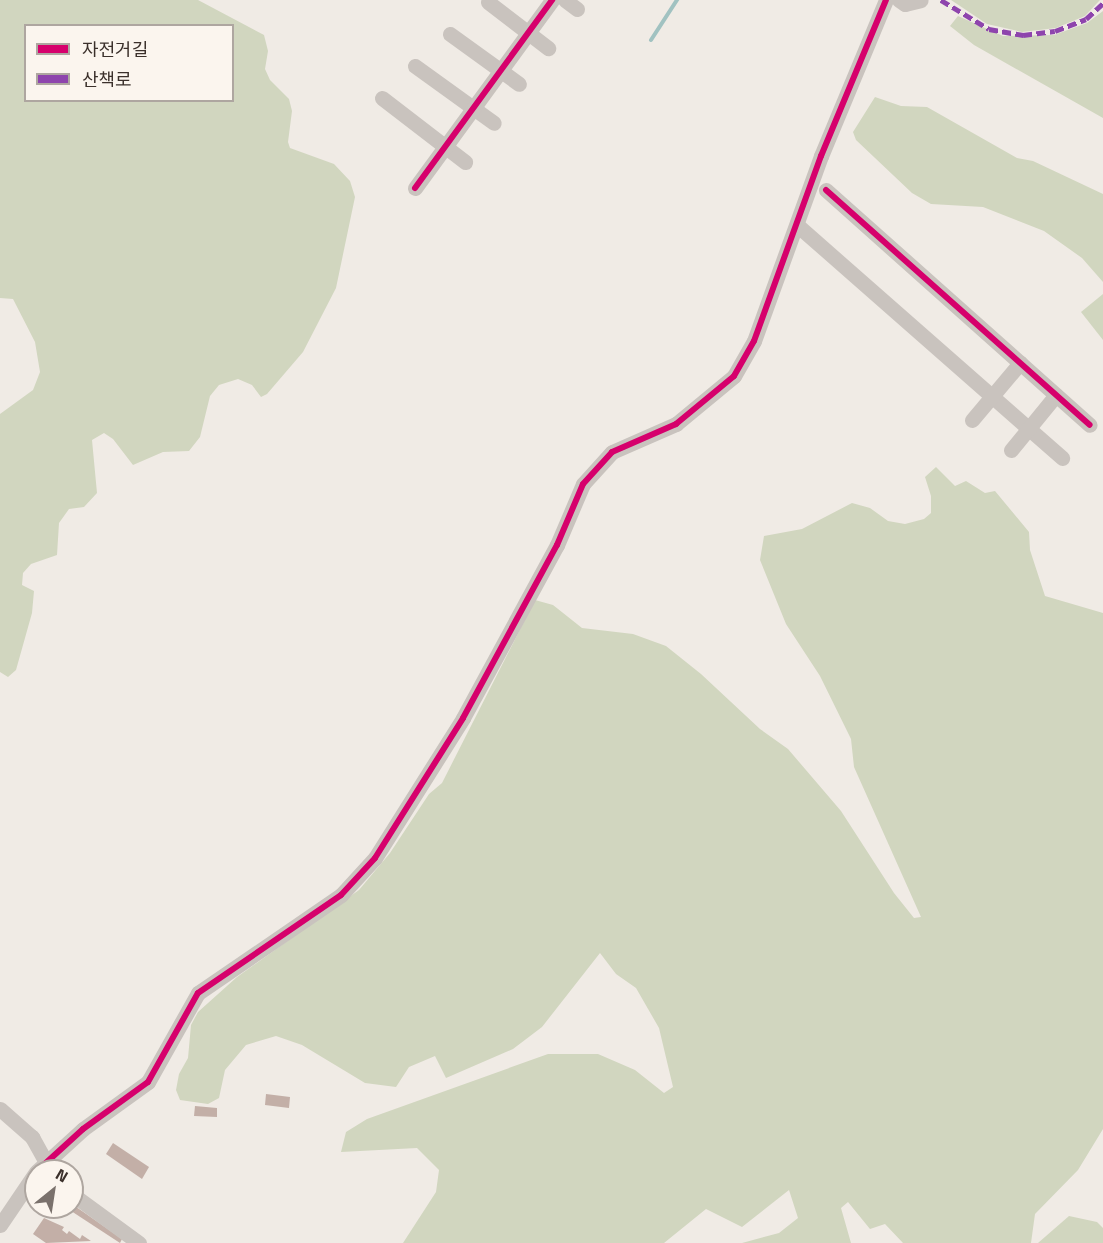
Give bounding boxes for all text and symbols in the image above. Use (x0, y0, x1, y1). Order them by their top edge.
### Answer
legend (24, 24, 234, 102)
text: 자전거길 (82, 36, 148, 63)
text: 산책로 (82, 66, 132, 93)
north arrow (24, 1159, 84, 1219)
text: N (51, 1162, 73, 1188)

